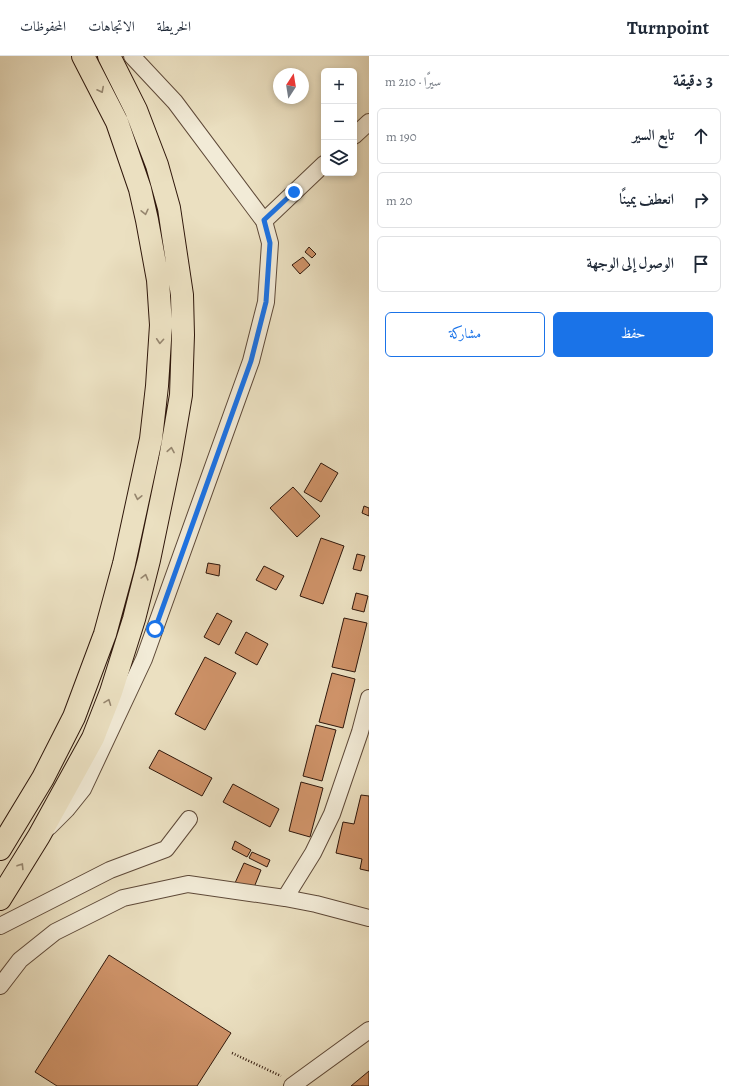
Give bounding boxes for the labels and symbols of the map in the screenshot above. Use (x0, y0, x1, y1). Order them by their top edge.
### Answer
north arrow (273, 68, 309, 104)
one-way arrow (97, 86, 104, 94)
route end (285, 183, 303, 201)
one-way arrow (141, 209, 149, 216)
one-way arrow (155, 338, 164, 344)
one-way arrow (167, 447, 175, 453)
one-way arrow (135, 494, 143, 500)
one-way arrow (140, 574, 148, 580)
route start (146, 620, 164, 638)
one-way arrow (103, 698, 111, 705)
one-way arrow (16, 863, 23, 870)

